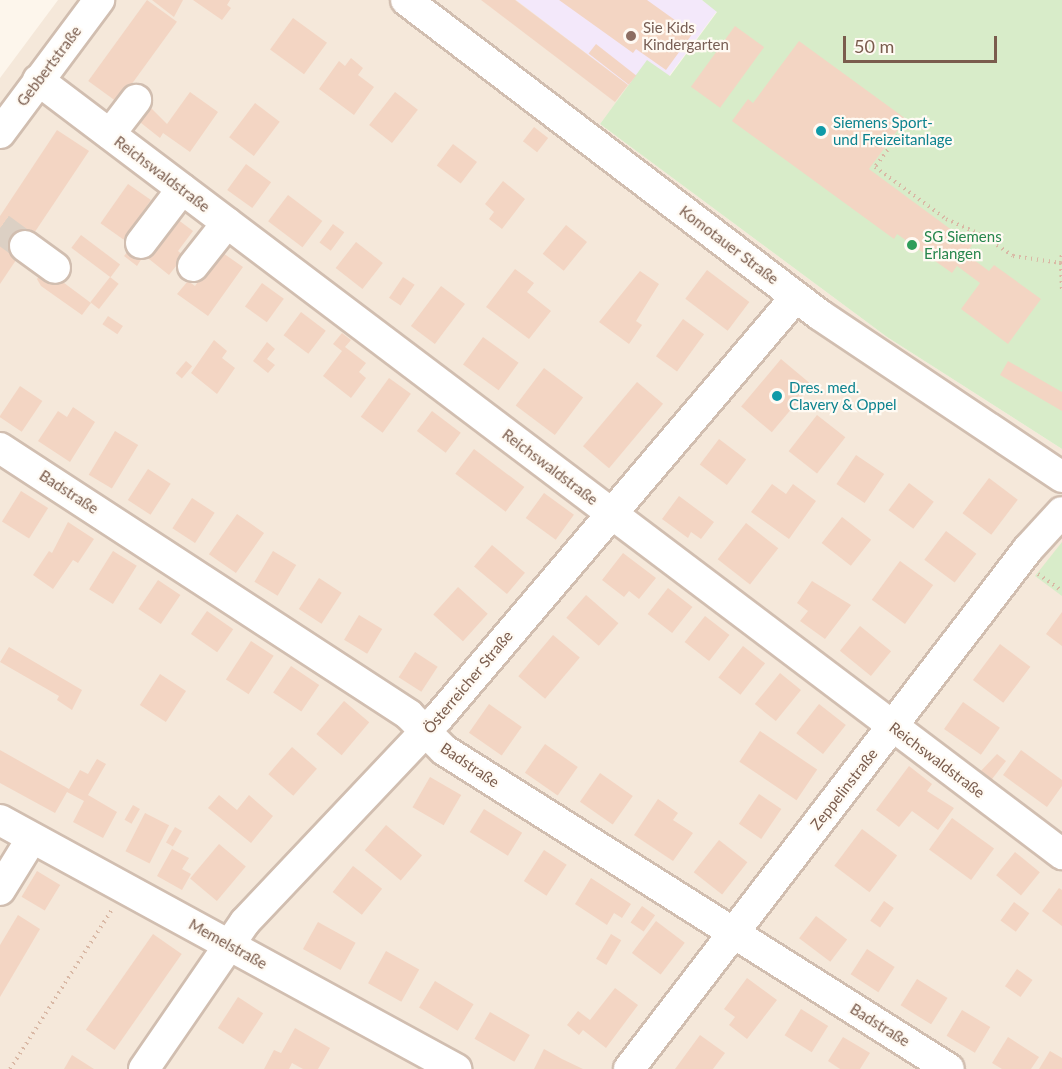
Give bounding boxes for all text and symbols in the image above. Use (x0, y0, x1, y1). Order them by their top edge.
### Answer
place label: Sie Kids Kindergarten (643, 18, 729, 53)
street label: Gebbertstraße (13, 22, 85, 110)
scale bar (846, 24, 1000, 62)
marker: Sie Kids Kindergarten (624, 29, 638, 43)
text: 50 m (854, 35, 894, 57)
place label: Siemens Sport- und Freizeitanlage (833, 113, 952, 148)
marker: Siemens Sport- und Freizeitanlage (814, 124, 828, 138)
street label: Reichswaldstraße (111, 132, 213, 216)
street label: Komotauer Straße (676, 202, 782, 288)
place label: SG Siemens Erlangen (924, 227, 1002, 262)
marker: SG Siemens Erlangen (905, 238, 919, 252)
place label: Dres. med. Clavery & Oppel (789, 378, 897, 413)
marker: Dres. med. Clavery & Oppel (770, 389, 784, 403)
street label: Reichswaldstraße (499, 425, 601, 509)
street label: Badstraße (36, 466, 102, 518)
street label: Österreicher Straße (420, 627, 516, 737)
street label: Reichswaldstraße (886, 718, 988, 802)
street label: Badstraße (437, 739, 503, 791)
street label: Zeppelinstraße (807, 745, 881, 833)
street label: Memelstraße (186, 915, 270, 973)
street label: Badstraße (847, 1000, 913, 1050)

